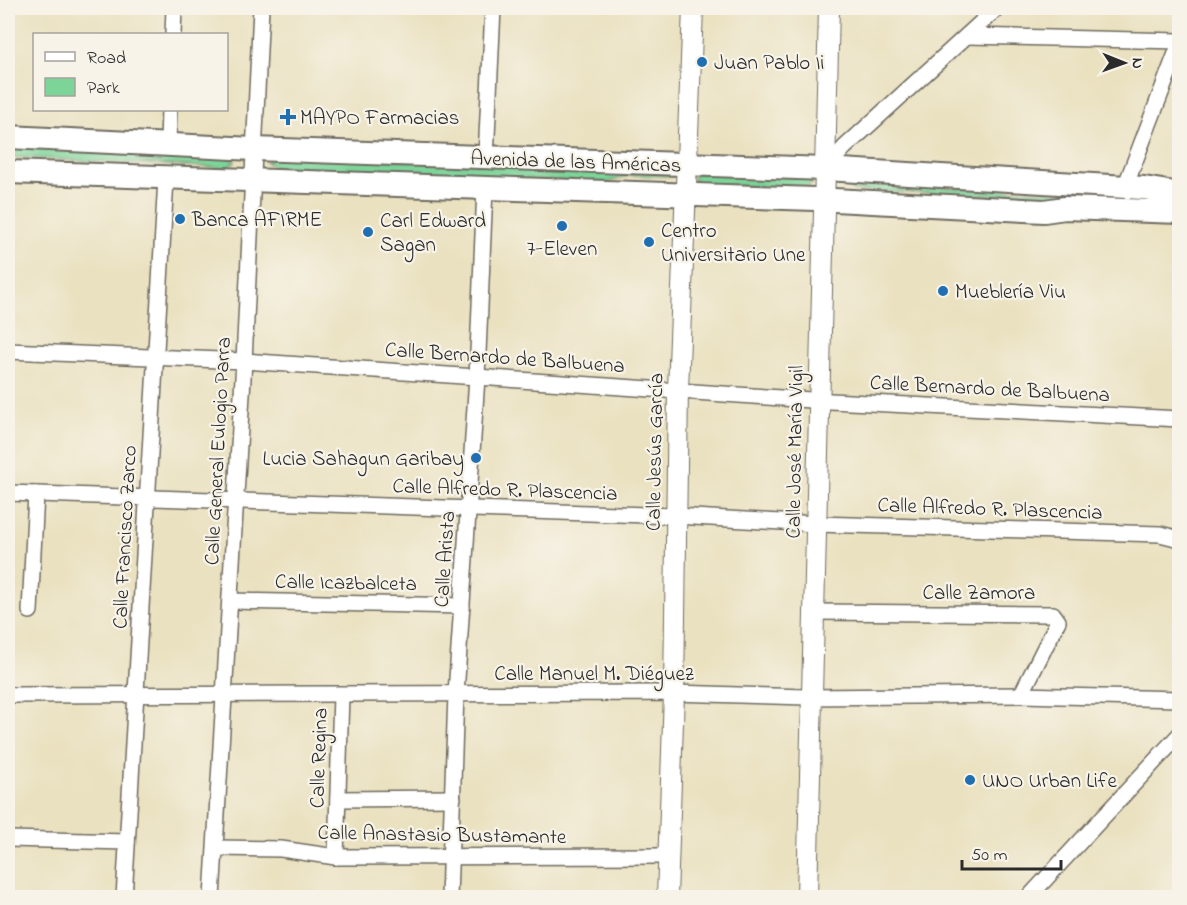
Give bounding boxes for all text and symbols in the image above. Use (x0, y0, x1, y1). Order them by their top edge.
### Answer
legend (33, 33, 228, 111)
north arrow (1094, 33, 1154, 93)
text: Road (87, 46, 126, 72)
place label: Juan Pablo Ii (714, 49, 824, 79)
marker: Juan Pablo Ii (695, 55, 709, 69)
text: N (1125, 58, 1149, 69)
text: Park (87, 76, 120, 102)
place label: MAYPO Farmacias (300, 104, 460, 134)
marker: MAYPO Farmacias (281, 110, 295, 124)
street label: Avenida de las Américas (470, 144, 682, 182)
place label: Banca AFIRME (191, 206, 322, 236)
place label: Carl Edward Sagan (380, 207, 486, 263)
marker: Banca AFIRME (173, 212, 187, 226)
place label: Centro Universitario Une (661, 217, 806, 271)
marker: 7-Eleven (555, 219, 569, 233)
marker: Carl Edward Sagan (361, 225, 375, 239)
place label: 7-Eleven (527, 235, 597, 265)
marker: Centro Universitario Une (642, 235, 656, 249)
place label: Mueblería Viu (955, 278, 1066, 308)
marker: Mueblería Viu (936, 284, 950, 298)
street label: Calle General Eulogio Parra (198, 336, 242, 566)
street label: Calle Bernardo de Balbuena (384, 336, 626, 382)
street label: Calle José María Vigil (779, 365, 815, 539)
street label: Calle Bernardo de Balbuena (869, 369, 1111, 411)
street label: Calle Jesús García (640, 373, 672, 531)
street label: Calle Francisco Zarco (106, 444, 146, 630)
place label: Lucia Sahagun Garibay (263, 445, 464, 477)
marker: Lucia Sahagun Garibay (469, 451, 483, 465)
street label: Calle Alfredo R. Plascencia (392, 472, 618, 510)
street label: Calle Alfredo R. Plascencia (877, 491, 1103, 529)
street label: Calle Arista (428, 510, 464, 609)
street label: Calle Icazbalceta (275, 568, 417, 600)
street label: Calle Zamora (923, 579, 1035, 609)
street label: Calle Manuel M. Diéguez (494, 660, 694, 692)
street label: Calle Regina (303, 707, 339, 809)
place label: UNO Urban Life (982, 767, 1118, 797)
marker: UNO Urban Life (963, 773, 977, 787)
street label: Calle Anastasio Bustamante (317, 819, 567, 853)
scale bar (962, 833, 1061, 871)
text: 50 m (971, 843, 1008, 869)

